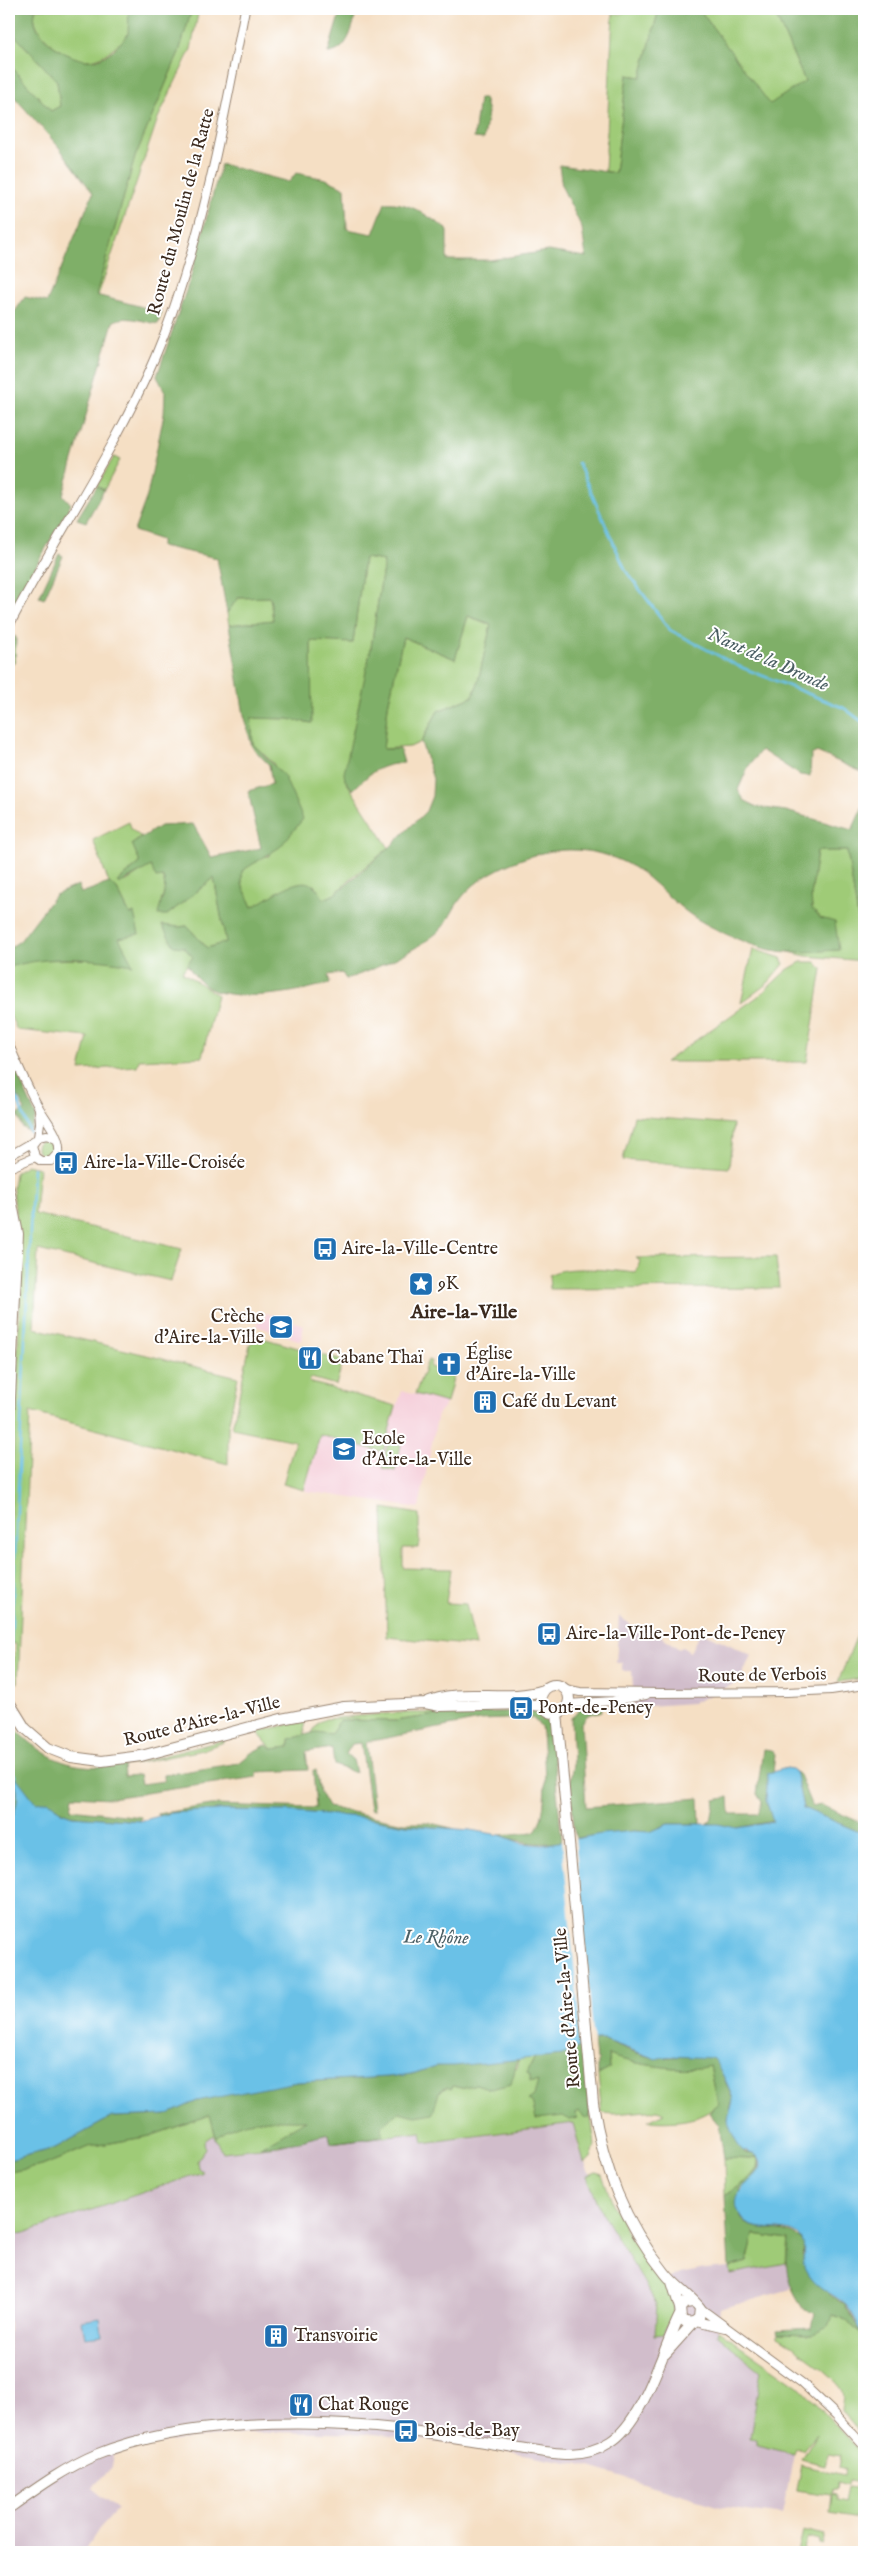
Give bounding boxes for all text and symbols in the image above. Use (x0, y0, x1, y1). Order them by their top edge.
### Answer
street label: Route du Moulin de la Ratte (143, 106, 221, 318)
water label: Nant de la Dronde (704, 623, 833, 698)
bus stop icon: Aire-la-Ville-Croisée (53, 1150, 79, 1176)
place label: Aire-la-Ville-Croisée (83, 1152, 245, 1175)
bus stop icon: Aire-la-Ville-Centre (312, 1236, 338, 1262)
place label: Aire-la-Ville-Centre (341, 1238, 498, 1261)
place icon: 9K (408, 1271, 434, 1297)
place label: 9K (437, 1273, 460, 1296)
district label: Aire-la-Ville (410, 1300, 518, 1325)
place label: Crèche d'Aire-la-Ville (154, 1306, 264, 1350)
school or university icon: Crèche d'Aire-la-Ville (268, 1314, 294, 1340)
place label: Église d'Aire-la-Ville (466, 1341, 576, 1387)
restaurant icon: Cabane Thaï (297, 1345, 323, 1371)
place label: Cabane Thaï (328, 1347, 423, 1370)
church icon: Église d'Aire-la-Ville (436, 1351, 462, 1377)
building icon: Café du Levant (472, 1389, 498, 1415)
place label: Café du Levant (502, 1391, 617, 1414)
place label: Ecole d'Aire-la-Ville (362, 1428, 472, 1472)
school or university icon: Ecole d'Aire-la-Ville (331, 1436, 357, 1462)
bus stop icon: Aire-la-Ville-Pont-de-Peney (536, 1621, 562, 1647)
place label: Aire-la-Ville-Pont-de-Peney (565, 1623, 786, 1646)
street label: Route de Verbois (697, 1663, 827, 1689)
street label: Route d'Aire-la-Ville (121, 1691, 283, 1753)
bus stop icon: Pont-de-Peney (508, 1695, 534, 1721)
place label: Pont-de-Peney (538, 1697, 653, 1720)
water label: Le Rhône (402, 1925, 470, 1951)
street label: Route d'Aire-la-Ville (550, 1927, 586, 2089)
building icon: Transvoirie (263, 2323, 289, 2349)
place label: Transvoirie (294, 2325, 378, 2348)
restaurant icon: Chat Rouge (288, 2392, 314, 2418)
place label: Chat Rouge (318, 2394, 409, 2417)
bus stop icon: Bois-de-Bay (393, 2418, 419, 2444)
place label: Bois-de-Bay (424, 2420, 520, 2443)

